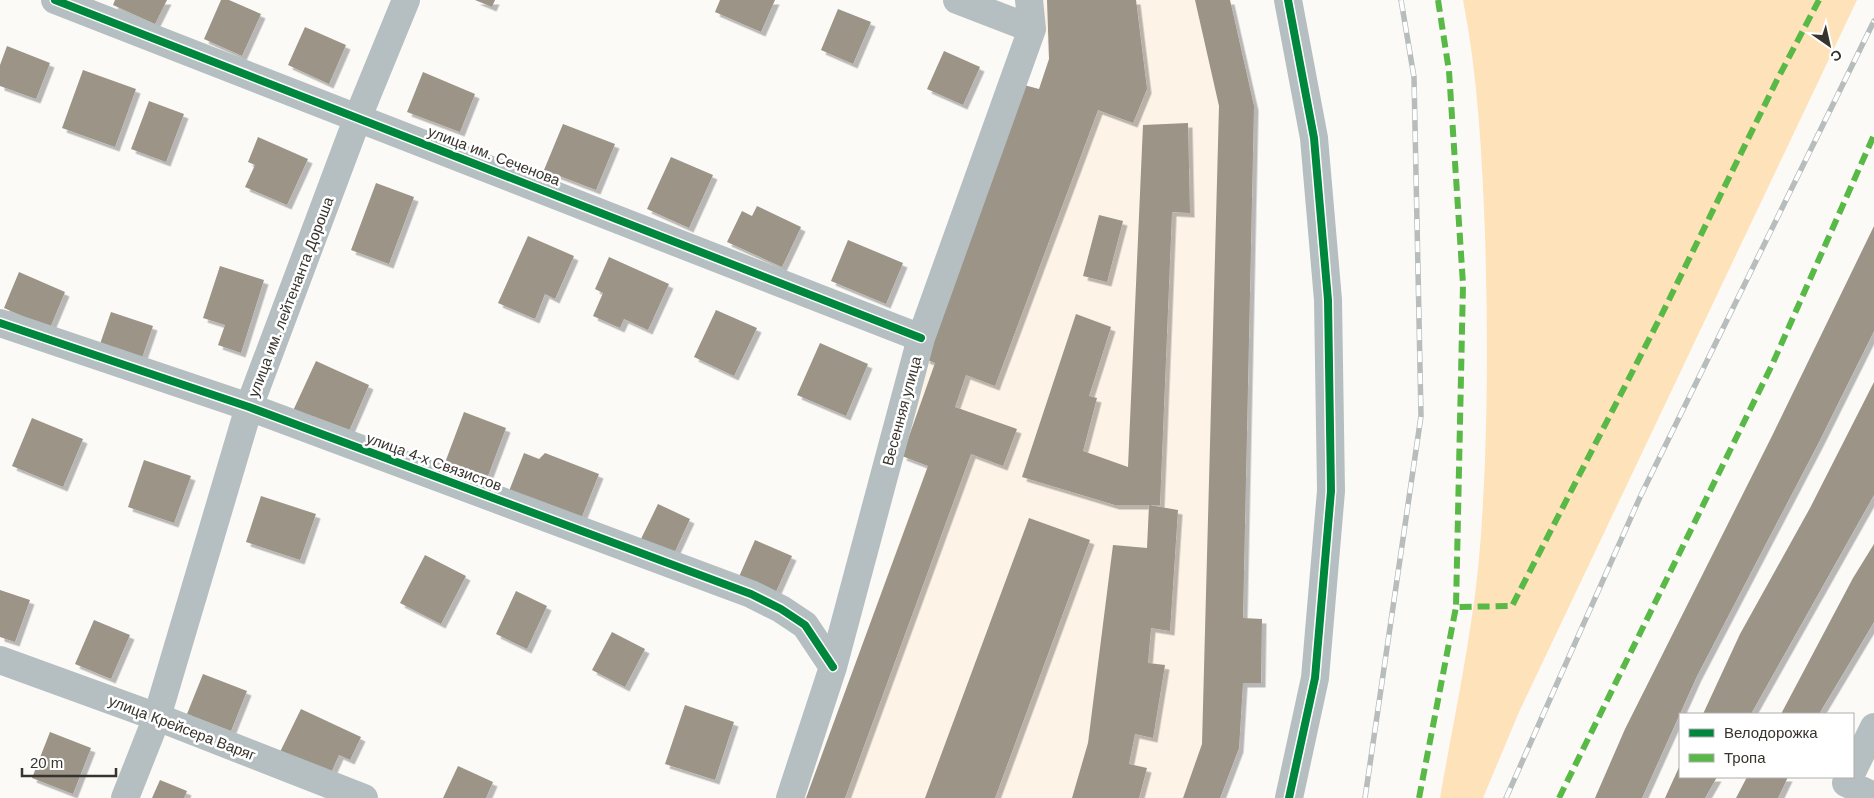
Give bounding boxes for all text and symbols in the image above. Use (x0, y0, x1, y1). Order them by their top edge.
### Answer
north arrow (1804, 20, 1854, 70)
text: С (1828, 46, 1845, 65)
street label: улица им. Сеченова (426, 123, 563, 189)
street label: улица им. лейтенанта Дороша (244, 194, 337, 399)
street label: Весенняя улица (879, 354, 924, 467)
street label: улица 4-х Связистов (364, 429, 504, 494)
street label: улица Крейсера Варяг (106, 692, 259, 764)
legend (1679, 713, 1854, 778)
text: Велодорожка (1724, 724, 1818, 741)
scale bar (22, 746, 116, 778)
text: Тропа (1724, 749, 1766, 766)
text: 20 m (30, 754, 63, 771)

